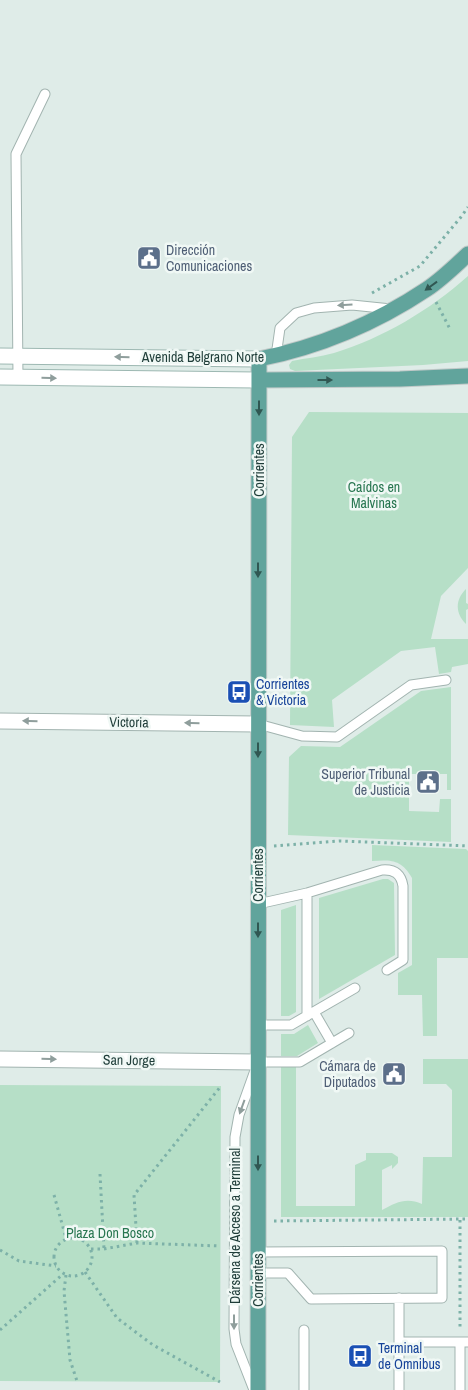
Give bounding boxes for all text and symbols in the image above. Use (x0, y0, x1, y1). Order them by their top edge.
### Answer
place label: Dirección Comunicaciones (166, 241, 252, 275)
public building icon: Dirección Comunicaciones (136, 245, 162, 271)
one-way arrow (425, 280, 438, 291)
one-way arrow (337, 302, 353, 310)
street label: Avenida Belgrano Norte (141, 348, 264, 366)
one-way arrow (114, 353, 130, 361)
one-way arrow (41, 374, 57, 382)
one-way arrow (317, 376, 333, 384)
one-way arrow (255, 400, 263, 416)
street label: Corrientes (250, 443, 268, 497)
park label: Caídos en Malvinas (348, 478, 400, 512)
one-way arrow (254, 563, 262, 579)
place label: Corrientes & Victoria (256, 675, 310, 709)
bus stop icon: Corrientes & Victoria (226, 679, 252, 705)
street label: Victoria (109, 713, 149, 731)
one-way arrow (21, 717, 37, 725)
one-way arrow (184, 719, 200, 727)
one-way arrow (254, 743, 262, 759)
place label: Superior Tribunal de Justicia (321, 765, 411, 799)
public building icon: Superior Tribunal de Justicia (415, 769, 441, 795)
street label: Corrientes (249, 848, 267, 902)
one-way arrow (254, 923, 262, 939)
street label: San Jorge (103, 1051, 155, 1069)
one-way arrow (41, 1055, 57, 1063)
place label: Cámara de Diputados (319, 1057, 376, 1091)
public building icon: Cámara de Diputados (381, 1061, 407, 1087)
one-way arrow (238, 1100, 245, 1115)
street label: Dársena de Acceso a Terminal (226, 1148, 244, 1304)
one-way arrow (254, 1155, 262, 1171)
park label: Plaza Don Bosco (66, 1224, 154, 1242)
street label: Corrientes (249, 1253, 267, 1307)
one-way arrow (230, 1314, 238, 1330)
place label: Terminal de Omnibus (378, 1339, 441, 1373)
bus stop icon: Terminal de Omnibus (347, 1343, 373, 1369)

